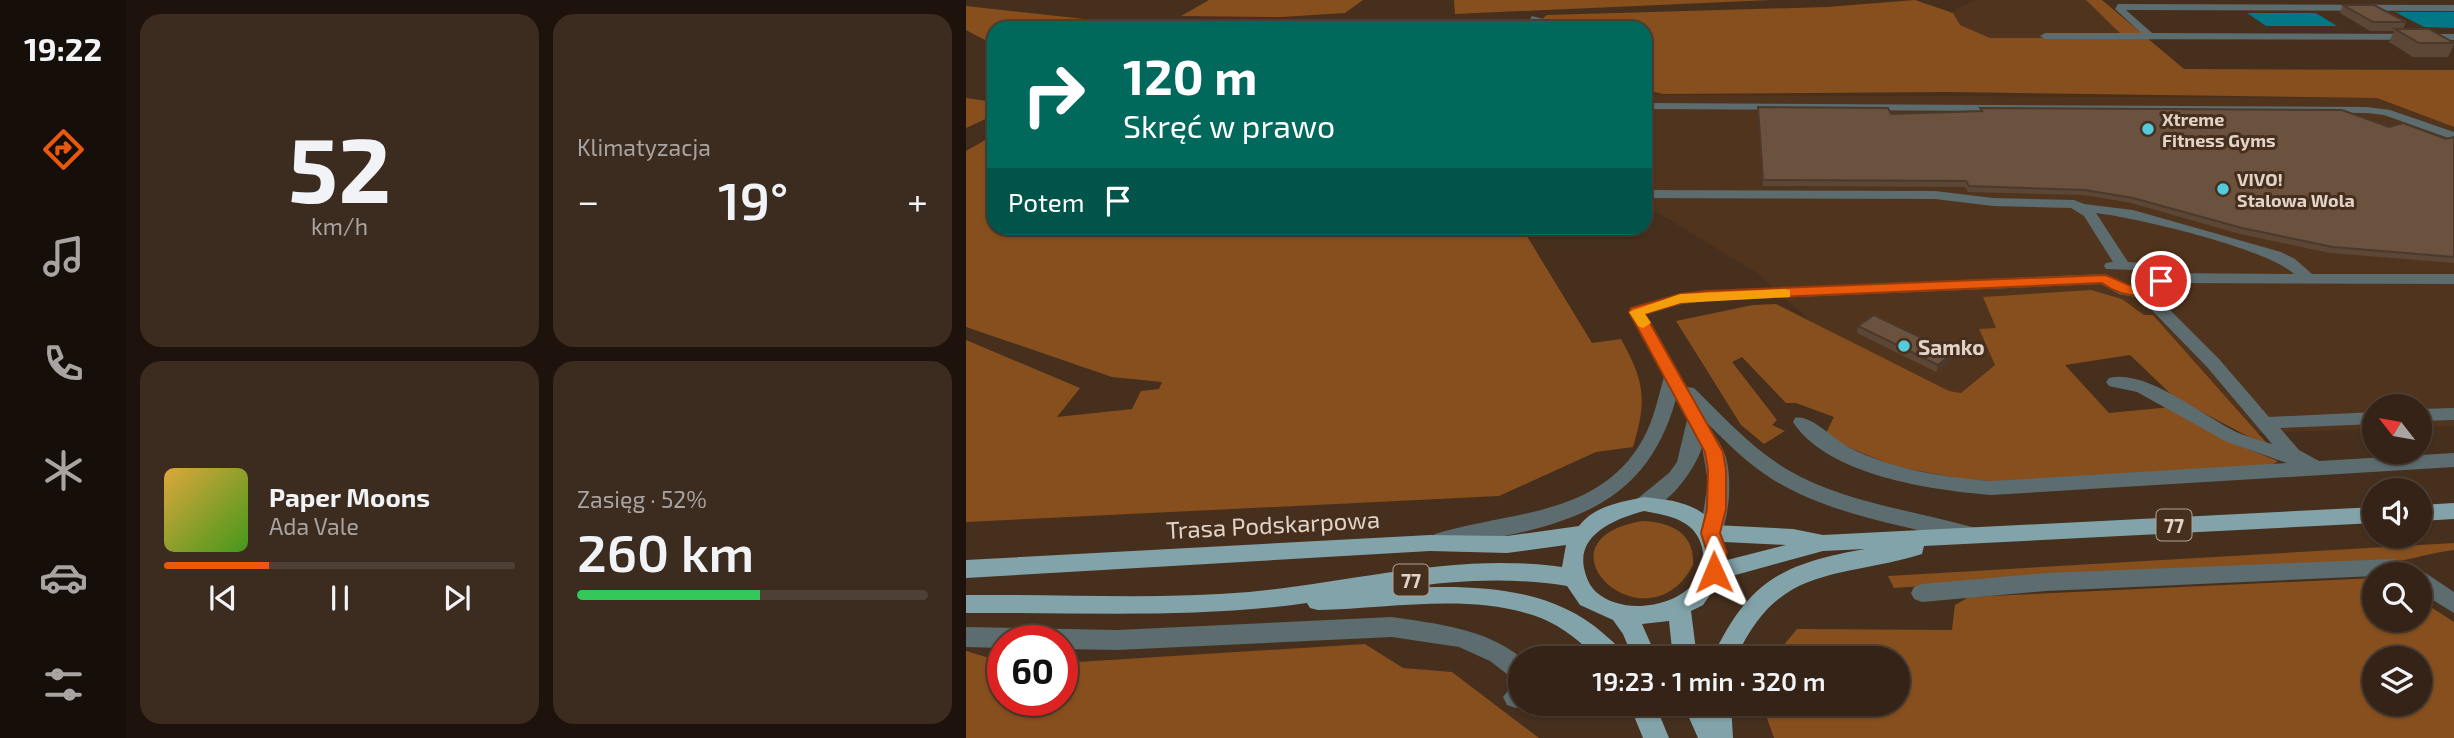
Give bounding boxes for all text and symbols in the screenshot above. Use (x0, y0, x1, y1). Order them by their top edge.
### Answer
text: 19:22 (24, 29, 102, 67)
text: 120 m (1123, 46, 1257, 105)
icon: right (1008, 49, 1099, 140)
text: Skręć w prawo (1123, 106, 1335, 144)
place label: Xtreme Fitness Gyms (2162, 108, 2276, 151)
text: 52 (288, 112, 391, 221)
marker: Xtreme Fitness Gyms (2140, 121, 2156, 137)
icon: directions (39, 125, 88, 174)
text: Klimatyzacja (577, 133, 711, 161)
text: 19° (718, 168, 788, 230)
place label: VIVO! Stalowa Wola (2237, 168, 2355, 211)
text: − (577, 177, 599, 223)
text: + (907, 177, 928, 223)
marker: VIVO! Stalowa Wola (2215, 181, 2231, 197)
icon: arrive (1099, 182, 1137, 220)
text: Potem (1008, 186, 1085, 217)
text: km/h (311, 212, 368, 240)
icon: music (39, 232, 88, 281)
pin (2131, 251, 2191, 311)
icon: arrive (2142, 262, 2180, 300)
place label: Samko (1918, 334, 1985, 359)
marker: Samko (1896, 338, 1912, 354)
icon: phone (39, 339, 88, 388)
north arrow (2362, 394, 2432, 464)
map controls (2362, 394, 2432, 716)
icon: climate (39, 446, 88, 495)
button: sound (2362, 478, 2432, 548)
text: Paper Moons (269, 481, 430, 512)
text: Zasięg · 52% (577, 485, 707, 513)
street label: Trasa Podskarpowa (1165, 504, 1381, 544)
road number: 77 (2156, 510, 2192, 540)
text: Ada Vale (269, 512, 359, 540)
text: 260 km (577, 520, 754, 582)
position arrow (1677, 535, 1751, 609)
icon: car (39, 553, 88, 602)
button: search (2362, 562, 2432, 632)
road number: 77 (1394, 565, 1428, 596)
icon: previous (204, 579, 242, 617)
icon: pause (321, 579, 359, 617)
icon: next (438, 579, 476, 617)
speed limit sign: 60 (987, 625, 1078, 716)
button: layers (2362, 646, 2432, 716)
icon: filters (39, 660, 88, 709)
text: 19:23 · 1 min · 320 m (1592, 665, 1826, 696)

